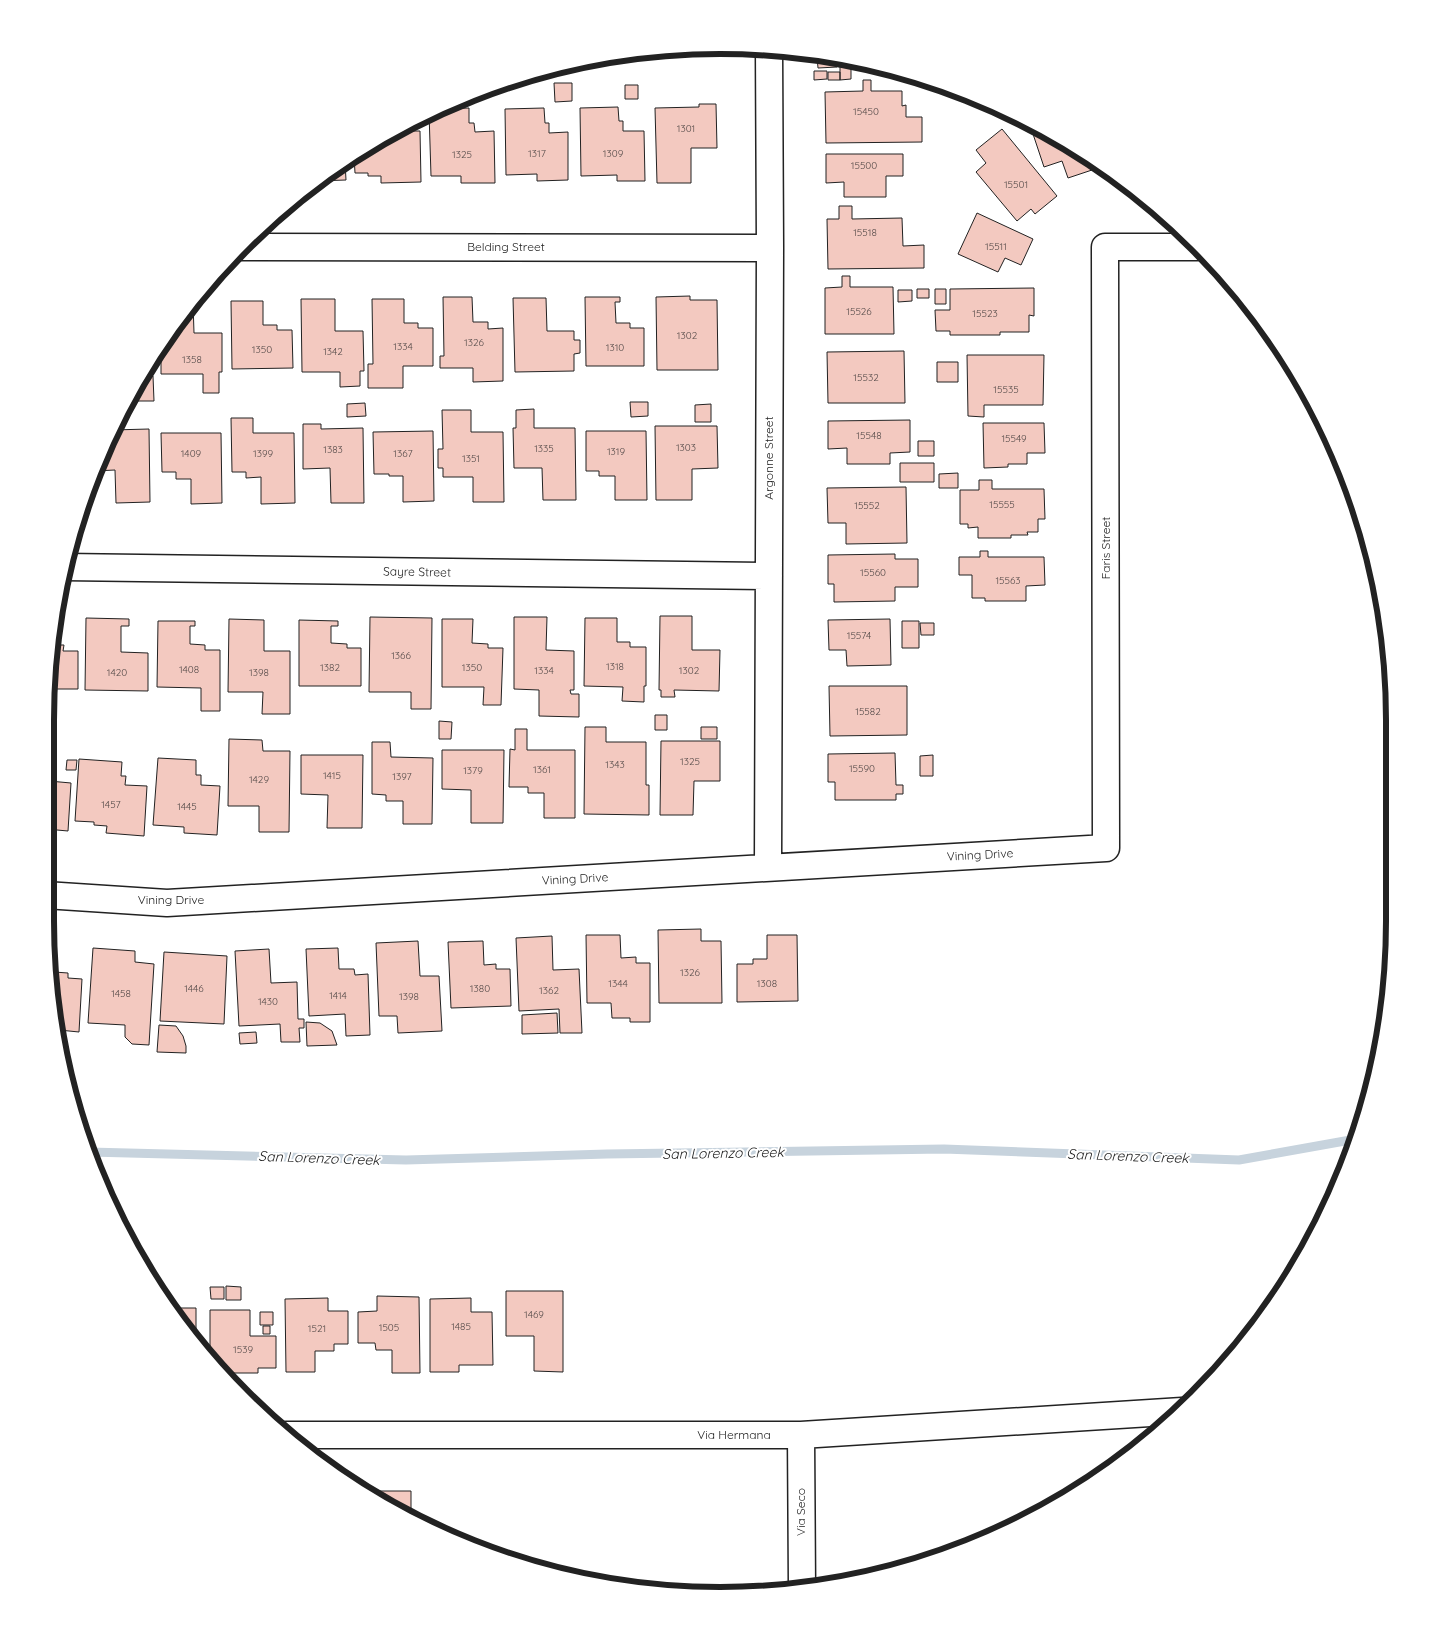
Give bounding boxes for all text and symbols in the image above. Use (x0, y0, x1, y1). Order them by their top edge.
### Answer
house number: 15450 (853, 105, 879, 118)
house number: 1301 (677, 122, 695, 135)
house number: 1317 (528, 147, 546, 160)
house number: 1309 (603, 147, 624, 160)
house number: 1325 (452, 148, 472, 161)
house number: 15500 (851, 159, 877, 172)
house number: 15501 (1004, 178, 1028, 191)
house number: 15518 (853, 226, 877, 239)
street label: Belding Street (467, 239, 545, 254)
house number: 15511 (985, 240, 1007, 253)
house number: 15526 (846, 305, 872, 318)
house number: 15523 (972, 307, 998, 320)
house number: 1302 (677, 329, 698, 342)
house number: 1326 (464, 336, 485, 349)
house number: 1334 (393, 340, 413, 353)
house number: 1310 (606, 341, 624, 354)
house number: 1350 (252, 343, 272, 356)
house number: 1342 (323, 345, 343, 358)
house number: 1358 (182, 353, 202, 366)
house number: 15532 (853, 371, 879, 384)
house number: 15535 (993, 383, 1019, 396)
street label: Argonne Street (761, 416, 776, 500)
house number: 15548 (856, 429, 882, 442)
house number: 15549 (1001, 432, 1027, 445)
house number: 1303 (676, 441, 696, 454)
house number: 1335 (534, 442, 554, 455)
house number: 1383 (323, 443, 343, 456)
house number: 1319 (607, 445, 626, 458)
house number: 1409 (181, 447, 202, 460)
house number: 1399 (253, 447, 273, 460)
house number: 1367 (393, 447, 413, 460)
house number: 1351 (462, 452, 480, 465)
house number: 15555 (989, 498, 1015, 511)
house number: 15552 (854, 499, 880, 512)
street label: Faris Street (1098, 517, 1113, 579)
street label: Sayre Street (383, 563, 451, 580)
house number: 15560 (860, 566, 886, 579)
house number: 15563 (995, 574, 1021, 587)
house number: 15574 (847, 629, 871, 642)
house number: 1366 (391, 649, 411, 662)
house number: 1318 (606, 660, 624, 673)
house number: 1382 (320, 661, 340, 674)
house number: 1350 (462, 661, 482, 674)
house number: 1408 (179, 663, 199, 676)
house number: 1334 (534, 664, 554, 677)
house number: 1302 (679, 664, 700, 677)
house number: 1420 (107, 666, 127, 679)
house number: 1398 (249, 666, 269, 679)
house number: 15582 (855, 705, 881, 718)
house number: 1325 (680, 755, 700, 768)
house number: 1343 (605, 758, 625, 771)
house number: 15590 (849, 762, 875, 775)
house number: 1361 (533, 763, 551, 776)
house number: 1379 (463, 764, 483, 777)
house number: 1415 (323, 769, 341, 782)
house number: 1397 (392, 770, 412, 783)
house number: 1429 (249, 773, 269, 786)
house number: 1457 (101, 798, 121, 811)
house number: 1445 (177, 800, 197, 813)
street label: Vining Drive (946, 845, 1014, 864)
street label: Vining Drive (541, 869, 609, 888)
street label: Vining Drive (138, 892, 205, 907)
house number: 1326 (680, 966, 701, 979)
house number: 1344 (608, 977, 628, 990)
house number: 1308 (757, 977, 777, 990)
house number: 1446 (184, 982, 204, 995)
house number: 1380 (470, 982, 490, 995)
house number: 1362 (539, 984, 559, 997)
house number: 1458 (111, 987, 131, 1000)
house number: 1414 (329, 989, 347, 1002)
house number: 1398 (399, 990, 419, 1003)
house number: 1430 (258, 995, 278, 1008)
water label: San Lorenzo Creek (662, 1143, 785, 1163)
water label: San Lorenzo Creek (1067, 1145, 1191, 1167)
water label: San Lorenzo Creek (258, 1147, 382, 1169)
house number: 1469 (524, 1308, 544, 1321)
house number: 1485 (451, 1320, 471, 1333)
house number: 1505 (379, 1321, 399, 1334)
house number: 1521 (308, 1322, 326, 1335)
house number: 1539 (233, 1343, 253, 1356)
street label: Via Hermana (697, 1427, 771, 1442)
street label: Via Seco (793, 1488, 808, 1536)

